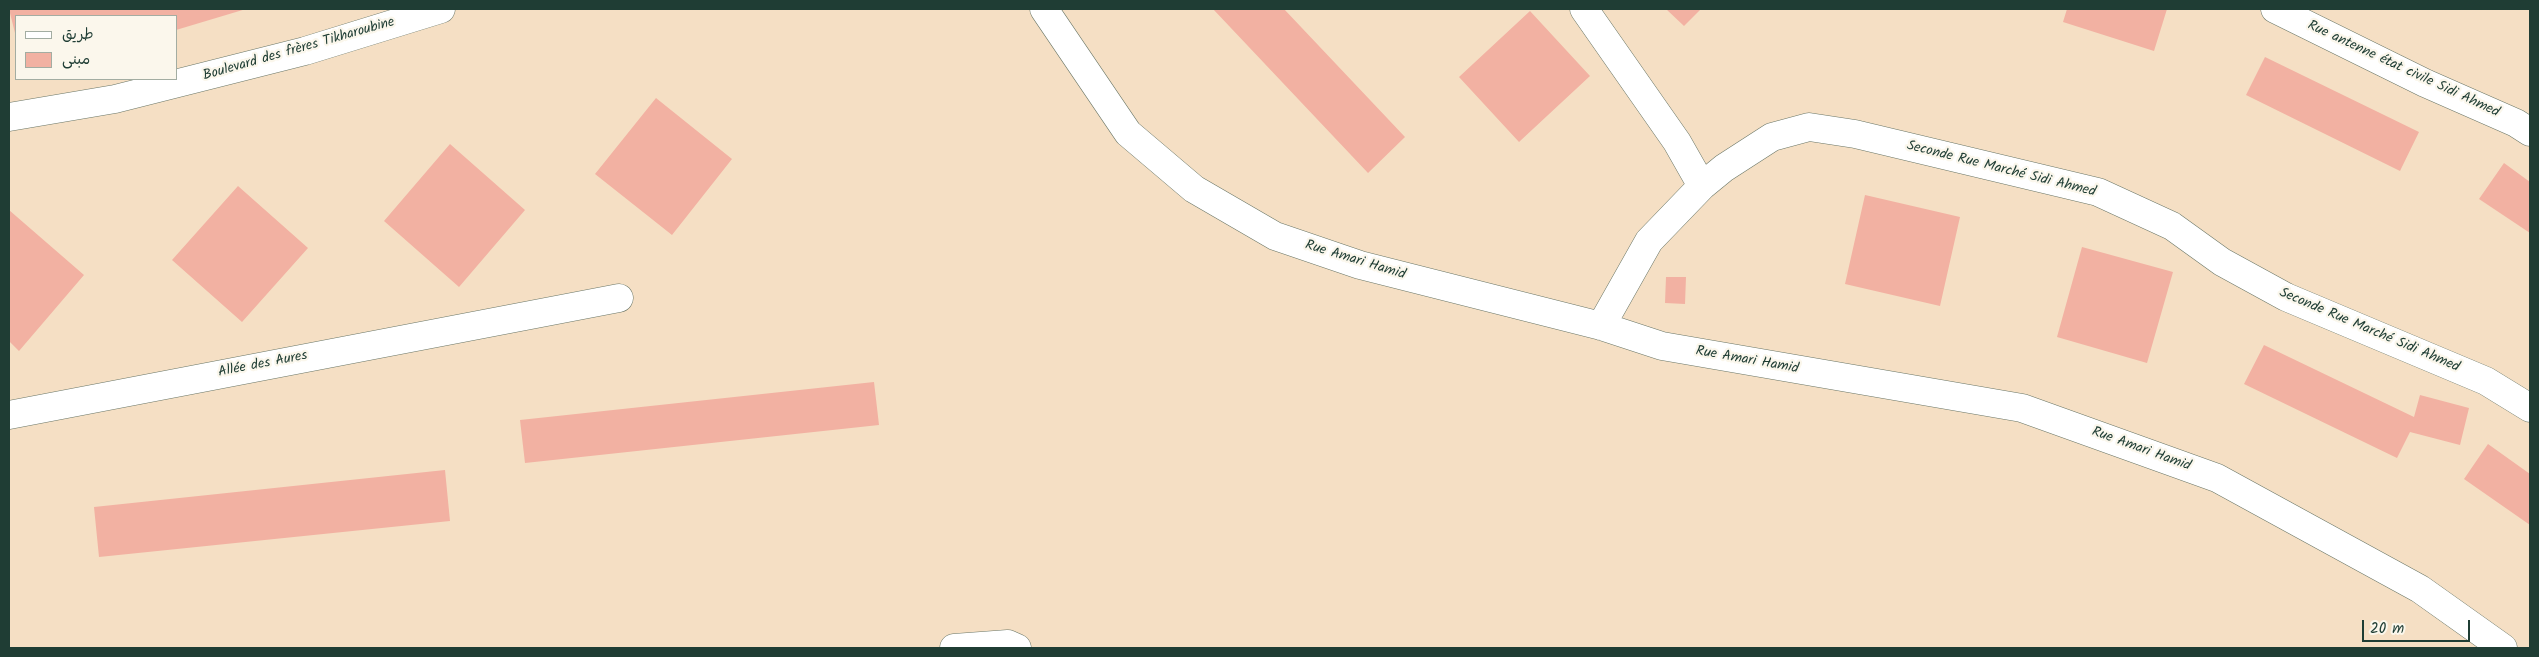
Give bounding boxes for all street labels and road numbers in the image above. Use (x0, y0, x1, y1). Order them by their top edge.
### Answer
street label: Boulevard des frères Tikharoubine (201, 15, 397, 85)
street label: Rue antenne état civile Sidi Ahmed (2304, 18, 2502, 122)
street label: Seconde Rue Marché Sidi Ahmed (1905, 138, 2097, 202)
street label: Rue Amari Hamid (1303, 238, 1407, 284)
street label: Seconde Rue Marché Sidi Ahmed (2276, 285, 2462, 377)
street label: Rue Amari Hamid (1694, 344, 1800, 378)
street label: Allée des Aures (217, 348, 309, 382)
street label: Rue Amari Hamid (2089, 424, 2193, 476)

